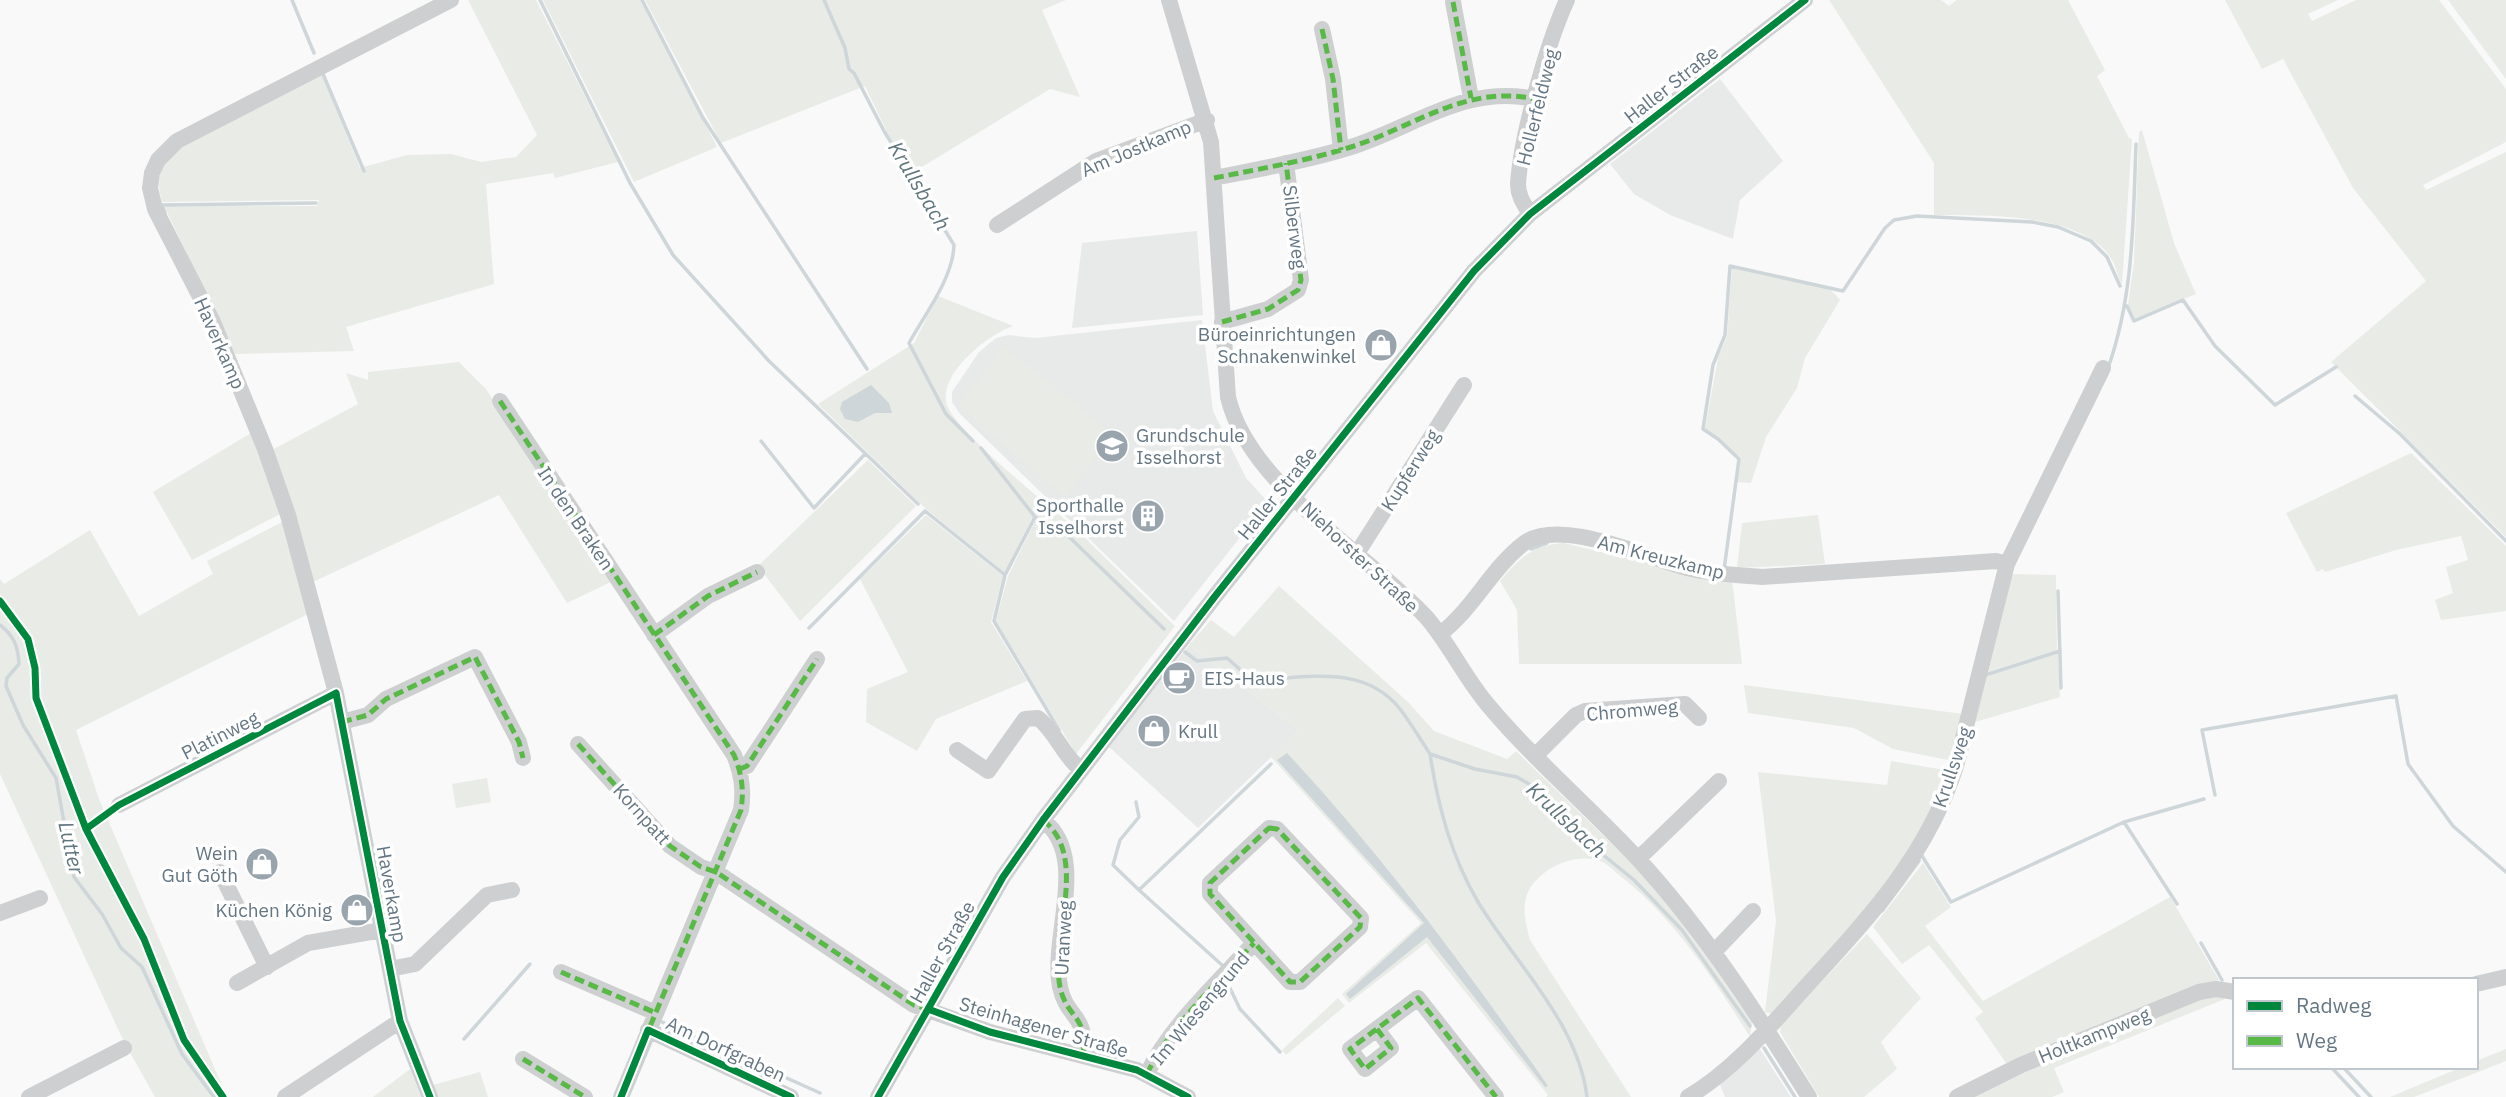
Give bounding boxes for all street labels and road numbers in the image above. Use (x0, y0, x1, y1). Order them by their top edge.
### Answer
street label: Haller Straße (1619, 40, 1723, 128)
street label: Hollerfeldweg (1511, 46, 1563, 168)
street label: Am Jostkamp (1077, 114, 1195, 182)
street label: Silberweg (1278, 184, 1312, 270)
street label: Haverkamp (189, 293, 251, 393)
street label: Kupferweg (1375, 425, 1445, 515)
street label: Haller Straße (1232, 442, 1322, 544)
street label: In den Braken (533, 462, 619, 574)
street label: Niehorster Straße (1296, 496, 1424, 618)
street label: Am Kreuzkamp (1595, 530, 1727, 584)
street label: Chromweg (1585, 694, 1679, 726)
street label: Platinweg (177, 705, 263, 765)
street label: Krullsweg (1927, 723, 1977, 811)
street label: Kornpatt (608, 778, 676, 850)
street label: Haverkamp (372, 844, 412, 944)
street label: Haller Straße (904, 897, 980, 1007)
street label: Uranweg (1049, 900, 1077, 976)
street label: Im Wiesengrund (1146, 946, 1254, 1070)
street label: Steinhagener Straße (957, 991, 1131, 1063)
street label: Holtkampweg (2035, 1002, 2153, 1068)
street label: Am Dorfgraben (662, 1011, 790, 1087)

